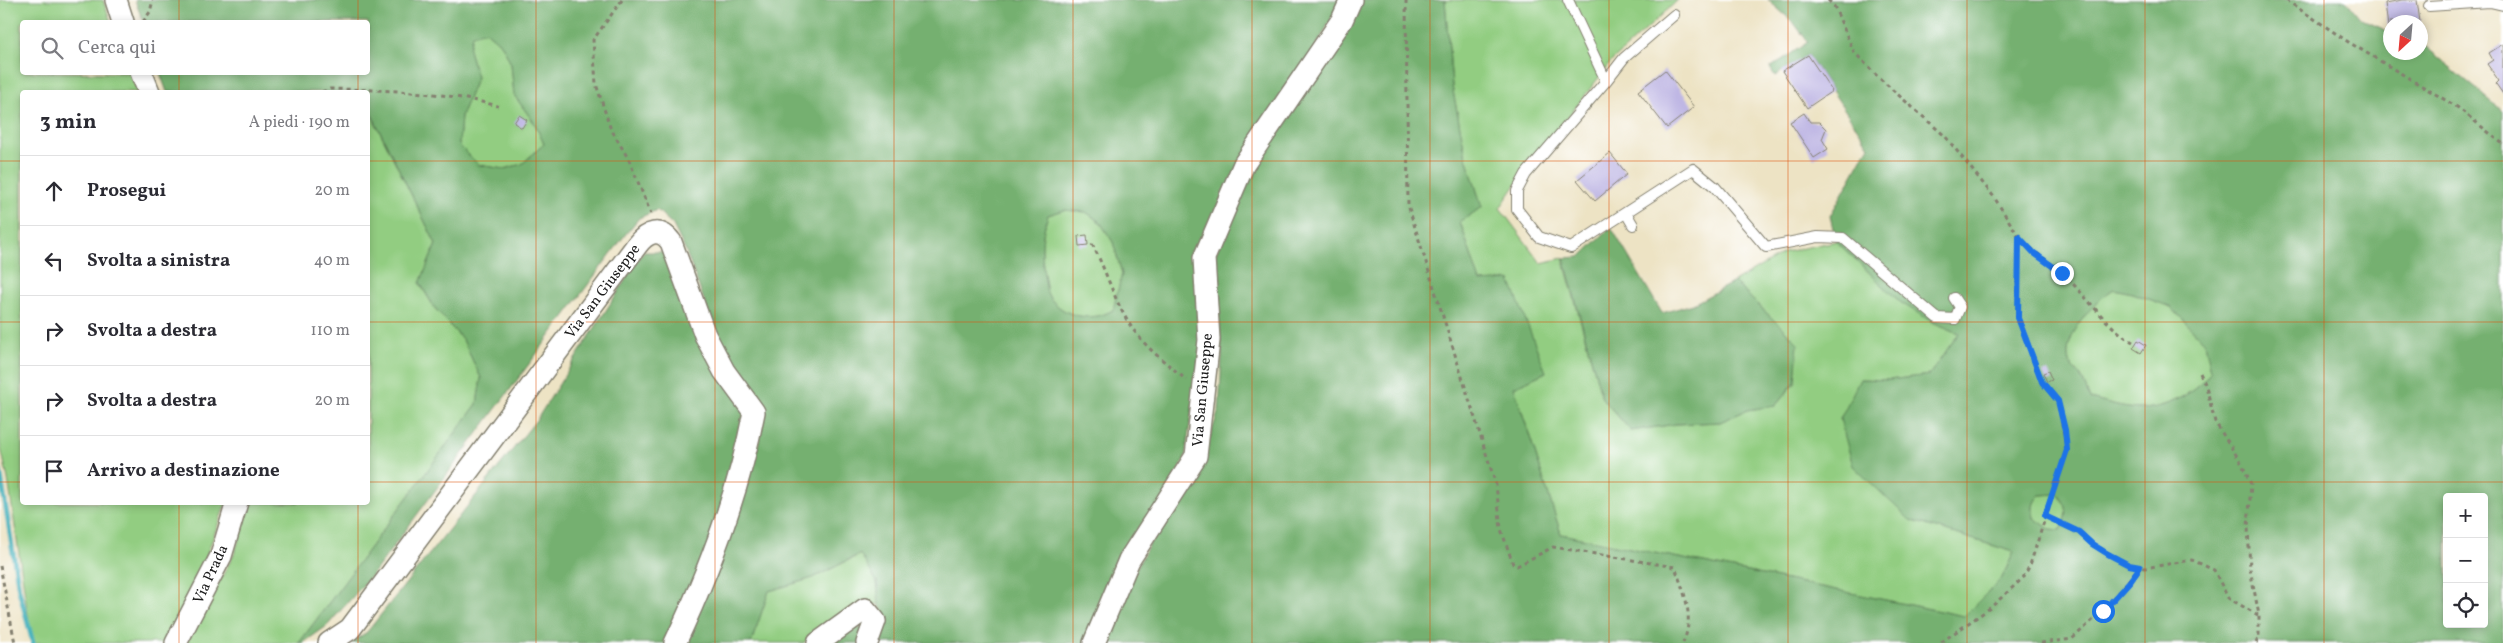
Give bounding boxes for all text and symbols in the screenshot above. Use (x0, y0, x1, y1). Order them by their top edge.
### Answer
north arrow (2383, 15, 2428, 60)
search box (20, 20, 370, 75)
icon: search (38, 34, 66, 62)
text: Cerca qui (78, 35, 156, 61)
text: 3 min (40, 108, 96, 137)
text: A piedi · 190 m (249, 112, 350, 134)
icon: ahead (40, 177, 68, 205)
text: Prosegui (87, 178, 166, 204)
text: 20 m (315, 180, 350, 202)
street label: Via San Giuseppe (561, 240, 646, 344)
icon: left (40, 247, 68, 275)
text: Svolta a sinistra (87, 248, 230, 274)
text: 40 m (314, 250, 350, 272)
route end (2051, 262, 2074, 285)
icon: right (40, 317, 68, 345)
text: Svolta a destra (87, 318, 217, 344)
text: 110 m (311, 320, 350, 342)
street label: Via San Giuseppe (1188, 332, 1219, 448)
icon: right (40, 387, 68, 415)
text: Svolta a destra (87, 388, 217, 414)
text: 20 m (315, 390, 350, 412)
icon: arrive (40, 457, 68, 485)
text: Arrivo a destinazione (87, 458, 280, 484)
map controls (2443, 493, 2488, 628)
button: + (2443, 493, 2488, 538)
button: − (2443, 538, 2488, 583)
street label: Via Prada (189, 542, 234, 608)
button: locate (2443, 583, 2488, 628)
route start (2092, 600, 2115, 623)

